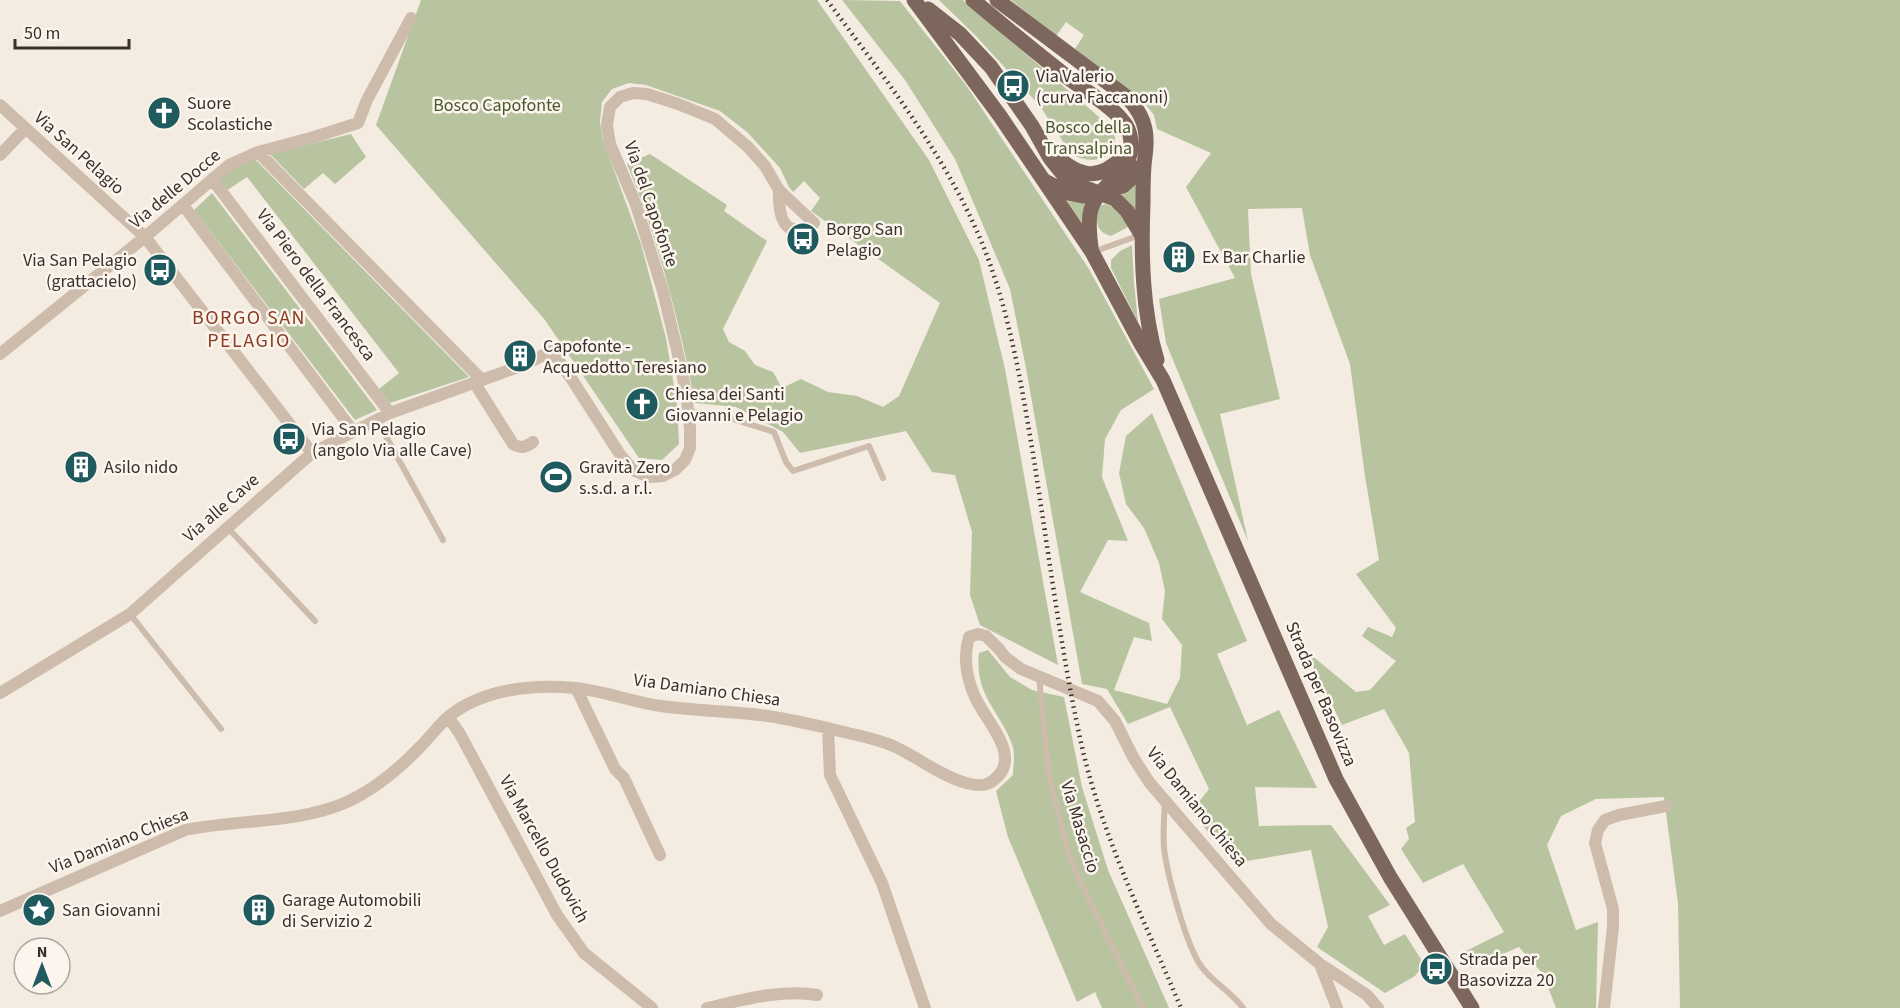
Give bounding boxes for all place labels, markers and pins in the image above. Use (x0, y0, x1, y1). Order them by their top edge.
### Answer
place label: Via Valerio (curva Faccanoni) (1036, 64, 1169, 110)
bus stop icon: Via Valerio (curva Faccanoni) (995, 68, 1031, 104)
place label: Suore Scolastiche (187, 91, 273, 137)
church icon: Suore Scolastiche (146, 95, 182, 131)
place label: Borgo San Pelagio (826, 217, 903, 263)
bus stop icon: Borgo San Pelagio (785, 221, 821, 257)
building icon: Ex Bar Charlie (1161, 239, 1197, 275)
place label: Ex Bar Charlie (1202, 245, 1305, 270)
place label: Via San Pelagio (grattacielo) (23, 248, 137, 294)
bus stop icon: Via San Pelagio (grattacielo) (142, 252, 178, 288)
place label: Capofonte - Acquedotto Teresiano (543, 334, 707, 380)
building icon: Capofonte - Acquedotto Teresiano (502, 338, 538, 374)
place label: Chiesa dei Santi Giovanni e Pelagio (665, 382, 803, 428)
church icon: Chiesa dei Santi Giovanni e Pelagio (624, 386, 660, 422)
place label: Via San Pelagio (angolo Via alle Cave) (312, 417, 472, 463)
bus stop icon: Via San Pelagio (angolo Via alle Cave) (271, 421, 307, 457)
building icon: Asilo nido (63, 449, 99, 485)
place label: Asilo nido (104, 455, 178, 480)
place label: Gravità Zero s.s.d. a r.l. (579, 455, 670, 501)
sports icon: Gravità Zero s.s.d. a r.l. (538, 459, 574, 495)
place label: Garage Automobili di Servizio 2 (282, 888, 422, 934)
place icon: San Giovanni (21, 892, 57, 928)
building icon: Garage Automobili di Servizio 2 (241, 892, 277, 928)
place label: San Giovanni (62, 898, 161, 923)
place label: Strada per Basovizza 20 (1459, 947, 1554, 993)
bus stop icon: Strada per Basovizza 20 (1418, 951, 1454, 987)

